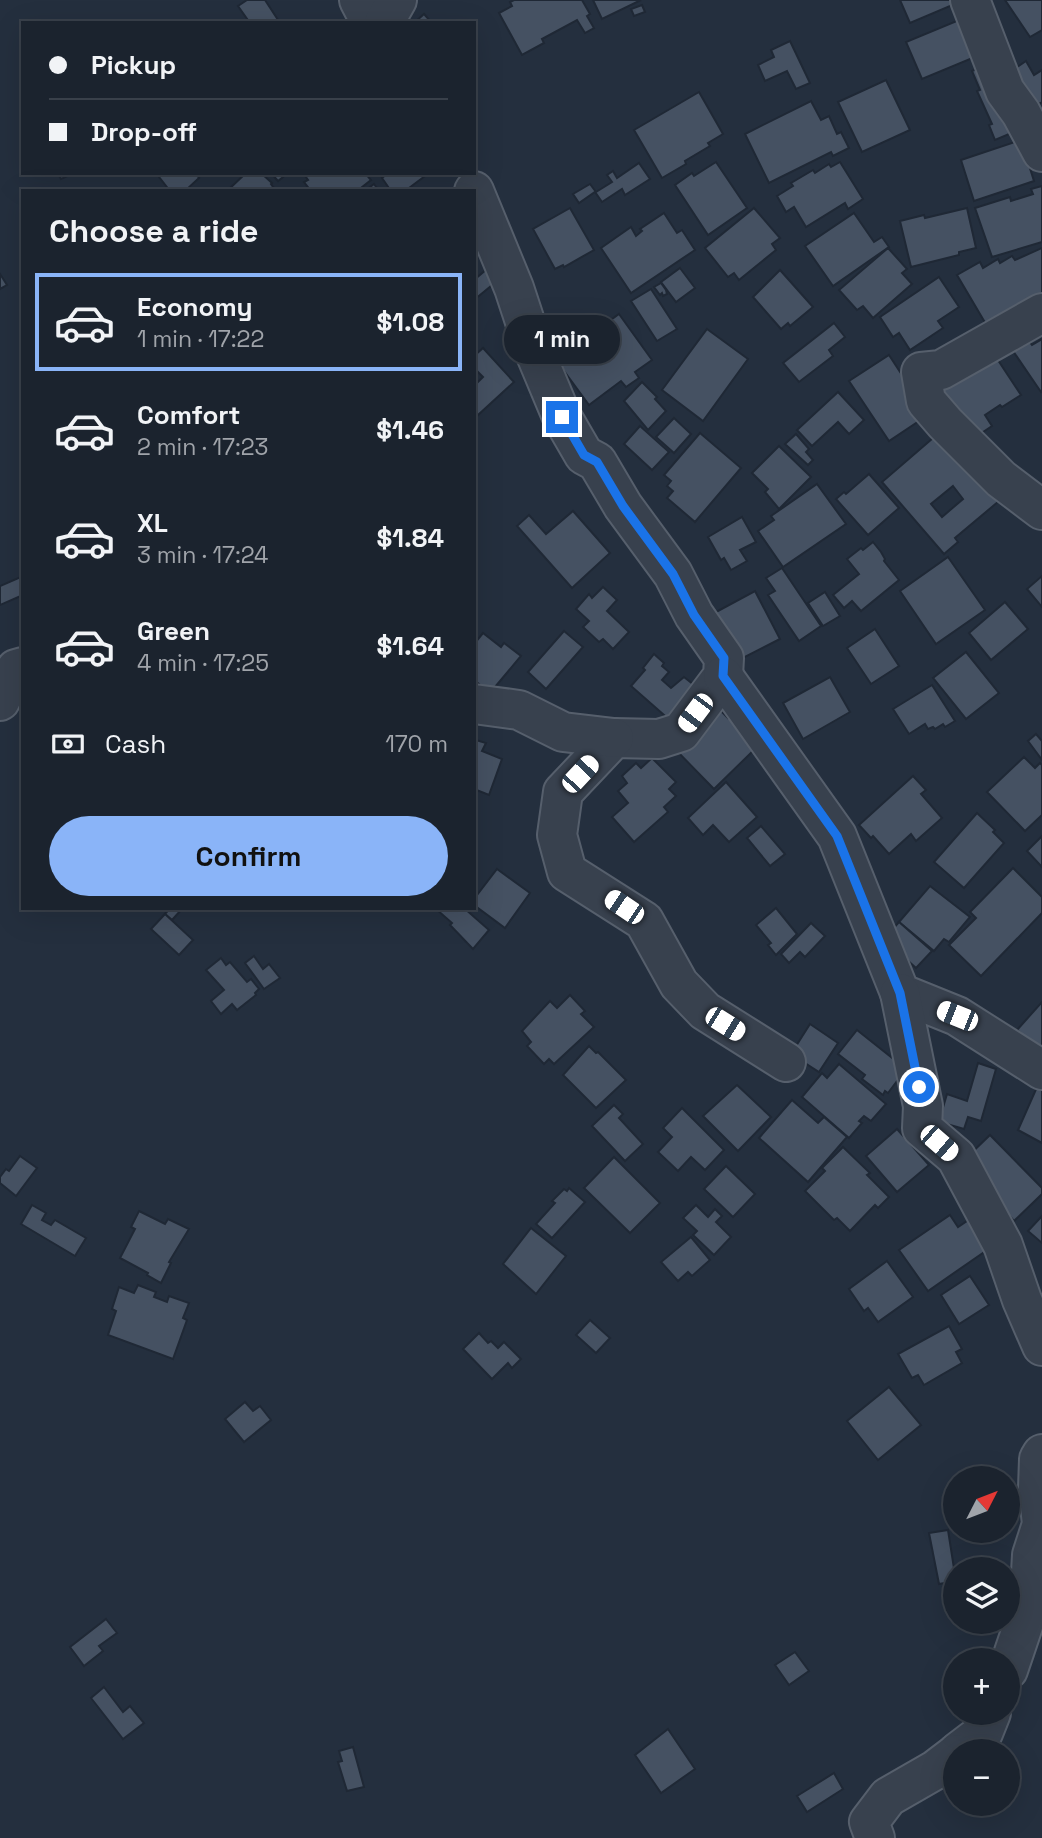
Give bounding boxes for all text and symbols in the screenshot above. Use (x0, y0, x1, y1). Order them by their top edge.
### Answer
text: Pickup (91, 48, 176, 82)
text: Drop-off (91, 115, 197, 149)
text: Choose a ride (49, 211, 259, 251)
text: Economy (137, 290, 253, 324)
icon: car (53, 291, 116, 354)
text: $1.08 (377, 305, 444, 339)
callout: 1 min (504, 316, 620, 364)
text: 1 min · 17:22 (137, 324, 264, 354)
text: 1 min (534, 324, 590, 354)
text: Comfort (137, 398, 240, 432)
icon: car (53, 399, 116, 462)
route end (546, 401, 578, 433)
text: $1.46 (376, 413, 444, 447)
text: 2 min · 17:23 (137, 432, 269, 462)
text: XL (137, 506, 168, 540)
icon: car (53, 507, 116, 570)
text: $1.84 (377, 521, 444, 555)
text: 3 min · 17:24 (137, 540, 268, 570)
text: Green (137, 614, 210, 648)
icon: car (53, 615, 116, 678)
text: $1.64 (376, 629, 444, 663)
text: 4 min · 17:25 (137, 648, 269, 678)
car (674, 690, 717, 736)
icon: cash (49, 725, 87, 763)
text: Cash (105, 727, 166, 761)
text: 170 m (385, 729, 448, 759)
car (558, 751, 603, 797)
button: Confirm (49, 816, 448, 896)
car (601, 887, 648, 927)
car (934, 998, 981, 1034)
car (702, 1004, 749, 1044)
route start (903, 1071, 935, 1103)
car (917, 1121, 962, 1165)
north arrow (943, 1466, 1020, 1544)
map controls (943, 1466, 1020, 1816)
button: layers (943, 1557, 1020, 1634)
button: + (943, 1648, 1020, 1725)
button: − (943, 1739, 1020, 1816)

